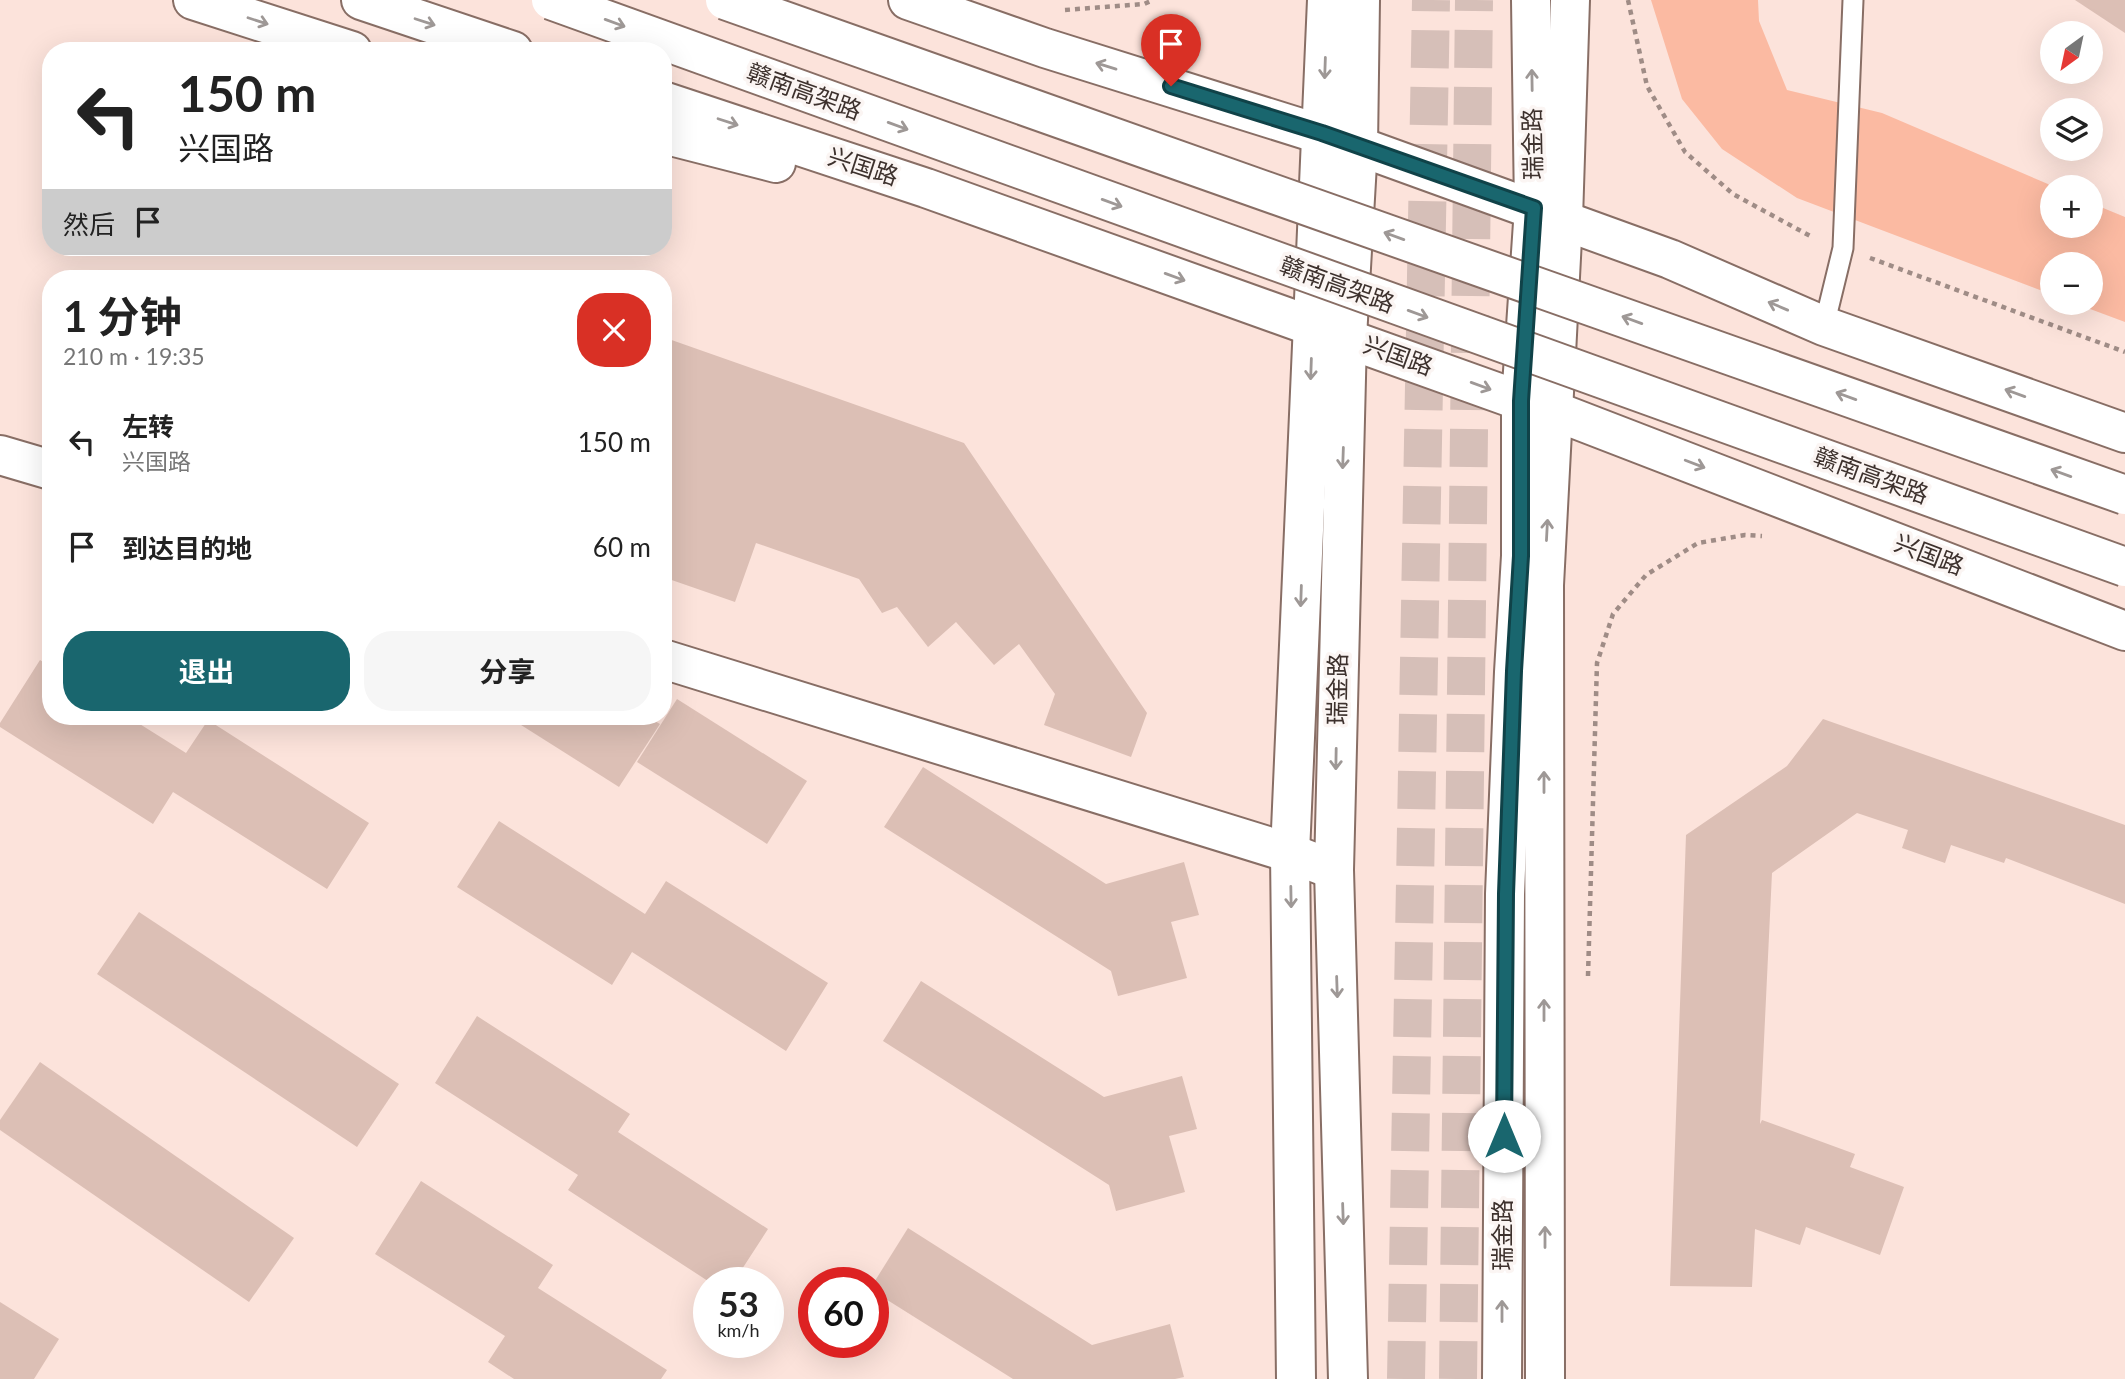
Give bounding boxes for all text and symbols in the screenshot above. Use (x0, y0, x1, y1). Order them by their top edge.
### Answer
pin (1141, 14, 1201, 86)
one-way arrow (246, 15, 268, 28)
one-way arrow (414, 16, 436, 29)
one-way arrow (603, 18, 625, 30)
north arrow (2040, 21, 2104, 84)
map controls (2040, 21, 2103, 315)
icon: arrive (1152, 25, 1190, 63)
street label: 赣南高架路 (743, 56, 866, 125)
one-way arrow (1318, 56, 1331, 79)
one-way arrow (1095, 59, 1117, 72)
text: 150 m (178, 64, 316, 122)
one-way arrow (1525, 68, 1539, 91)
icon: left (63, 70, 154, 161)
button: layers (2040, 98, 2103, 161)
street label: 瑞金路 (1516, 108, 1547, 180)
one-way arrow (717, 116, 739, 129)
one-way arrow (886, 121, 908, 133)
text: 兴国路 (178, 128, 274, 167)
street label: 兴国路 (825, 141, 902, 190)
button: + (2040, 175, 2103, 238)
one-way arrow (1100, 198, 1122, 210)
icon: arrive (129, 203, 167, 241)
text: 然后 (63, 208, 115, 240)
one-way arrow (1384, 229, 1406, 241)
street label: 赣南高架路 (1276, 249, 1399, 318)
button: − (2040, 252, 2103, 315)
one-way arrow (1163, 272, 1185, 284)
text: 1 分钟 (63, 291, 182, 341)
button: close (577, 293, 651, 367)
one-way arrow (1768, 299, 1790, 312)
one-way arrow (1406, 308, 1428, 321)
one-way arrow (1621, 313, 1643, 325)
street label: 兴国路 (1360, 329, 1437, 381)
text: 210 m · 19:35 (63, 342, 205, 370)
one-way arrow (1305, 357, 1318, 380)
one-way arrow (1469, 381, 1491, 394)
one-way arrow (2004, 386, 2026, 399)
one-way arrow (1836, 389, 1858, 402)
text: 左转 (122, 410, 174, 442)
icon: left (63, 423, 101, 461)
text: 150 m (578, 426, 651, 458)
street label: 赣南高架路 (1810, 440, 1933, 509)
text: 兴国路 (122, 447, 191, 475)
one-way arrow (1337, 447, 1350, 470)
one-way arrow (1683, 459, 1705, 472)
one-way arrow (2050, 465, 2072, 478)
one-way arrow (1540, 519, 1553, 542)
street label: 兴国路 (1891, 527, 1968, 580)
icon: arrive (63, 528, 101, 566)
text: 60 m (593, 531, 651, 563)
text: 到达目的地 (122, 532, 252, 564)
one-way arrow (1295, 584, 1308, 607)
button: 退出 (63, 631, 350, 711)
button: 分享 (364, 631, 651, 711)
street label: 瑞金路 (1321, 653, 1352, 725)
one-way arrow (1329, 748, 1343, 771)
one-way arrow (1537, 771, 1551, 794)
one-way arrow (1284, 885, 1297, 908)
one-way arrow (1330, 975, 1344, 998)
one-way arrow (1537, 999, 1551, 1022)
position arrow (1467, 1099, 1541, 1173)
street label: 瑞金路 (1487, 1199, 1516, 1271)
one-way arrow (1337, 1202, 1350, 1225)
one-way arrow (1538, 1226, 1552, 1249)
speed limit sign: 60 (798, 1267, 889, 1358)
text: 53 (718, 1282, 759, 1324)
one-way arrow (1495, 1300, 1509, 1323)
text: km/h (717, 1319, 760, 1341)

